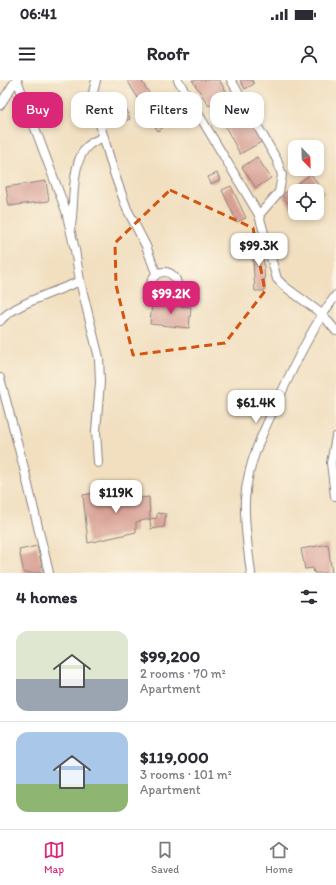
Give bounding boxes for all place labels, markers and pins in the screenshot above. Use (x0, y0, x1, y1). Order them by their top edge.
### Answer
pin: $99.3K (226, 233, 292, 267)
pin: $99.2K (138, 281, 204, 315)
pin: $61.4K (223, 390, 289, 424)
pin: $119K (88, 480, 144, 514)

